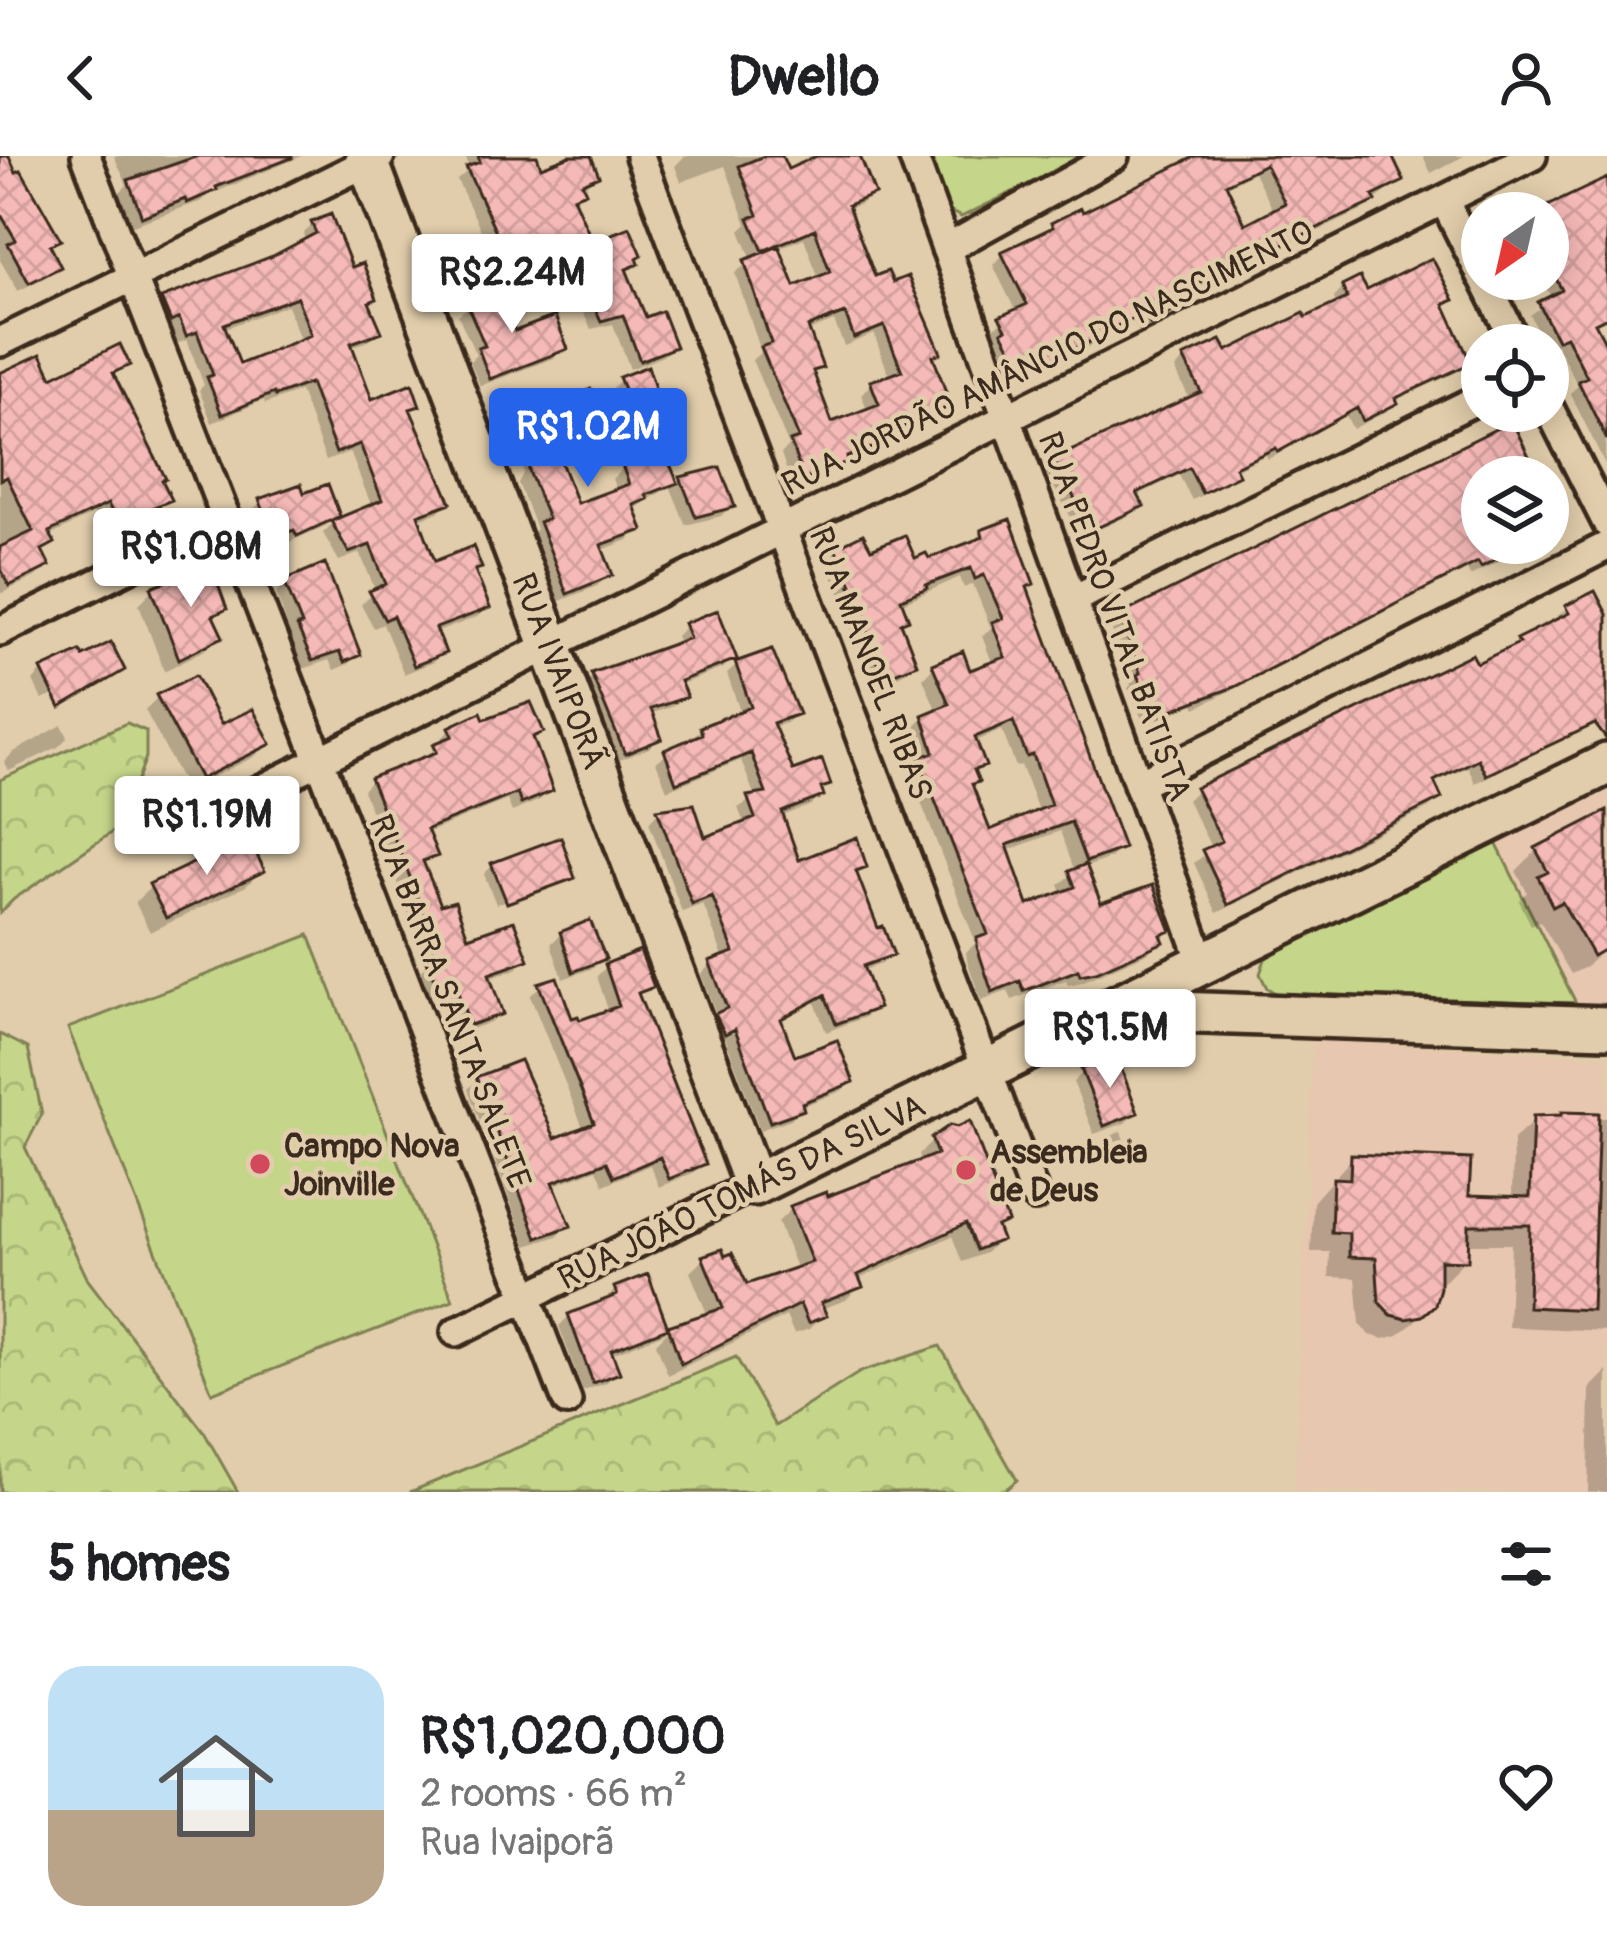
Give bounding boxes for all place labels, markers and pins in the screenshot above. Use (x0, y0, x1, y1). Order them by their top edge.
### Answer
pin: R$2.24M (401, 234, 623, 336)
pin: R$1.02M (477, 388, 699, 490)
pin: R$1.08M (80, 508, 302, 610)
pin: R$1.19M (96, 776, 318, 878)
pin: R$1.5M (1012, 989, 1208, 1091)
place label: Campo Nova Joinville (284, 1126, 460, 1205)
place label: Assembleia de Deus (990, 1132, 1148, 1211)
marker: Campo Nova Joinville (247, 1151, 273, 1177)
marker: Assembleia de Deus (953, 1157, 979, 1183)

